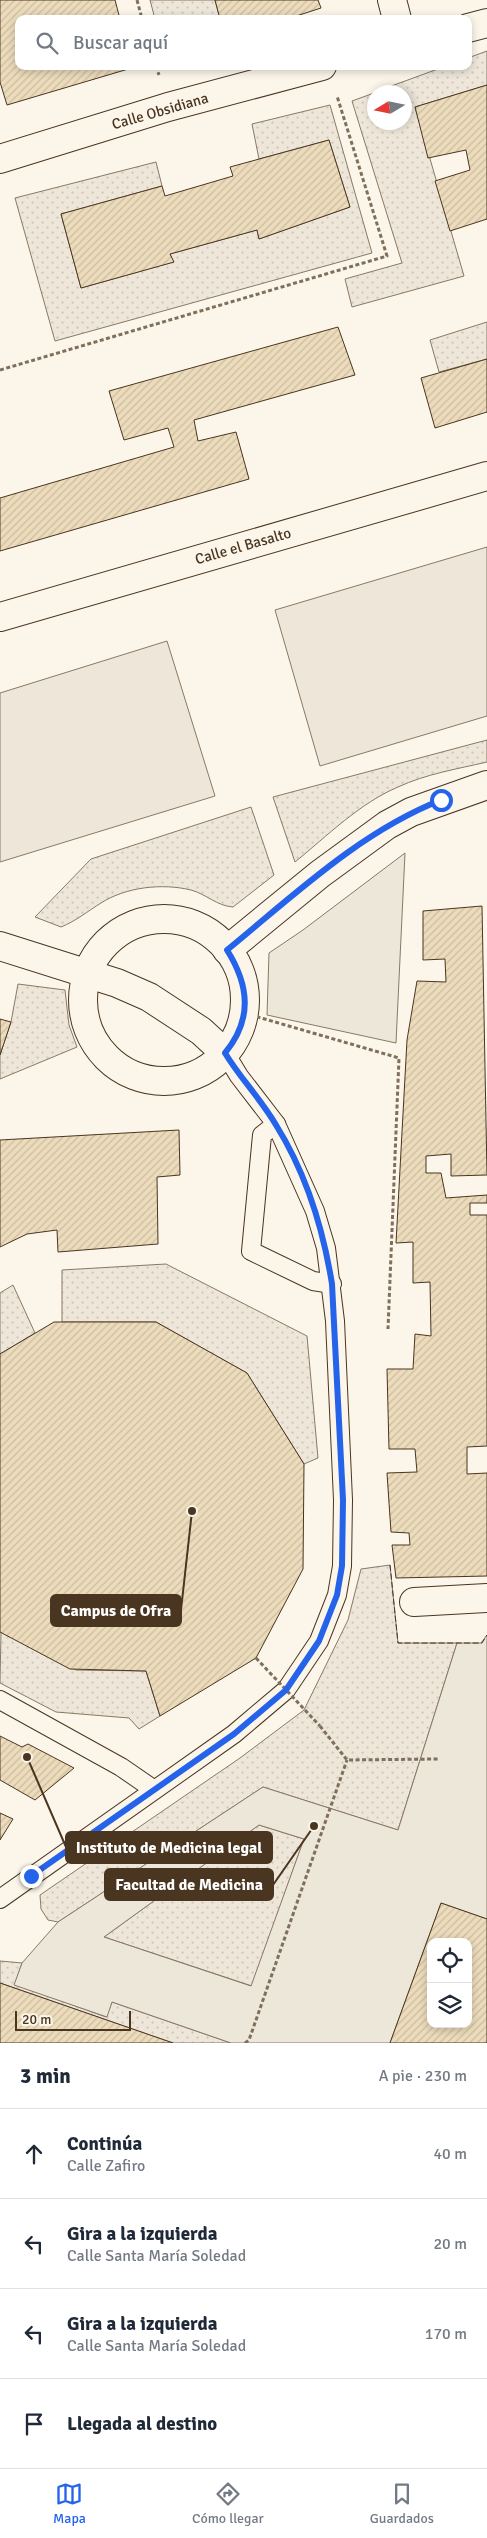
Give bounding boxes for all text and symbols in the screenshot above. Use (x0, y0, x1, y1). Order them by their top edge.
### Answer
search box (15, 15, 472, 70)
icon: search (33, 29, 61, 57)
text: Buscar aquí (73, 31, 168, 55)
north arrow (367, 85, 412, 130)
street label: Calle Obsidiana (110, 89, 210, 133)
street label: Calle el Basalto (193, 524, 293, 568)
route start (430, 789, 453, 812)
callout: Campus de Ofra (51, 1595, 181, 1626)
text: Campus de Ofra (61, 1601, 171, 1621)
callout: Instituto de Medicina legal (66, 1832, 272, 1863)
text: Instituto de Medicina legal (76, 1838, 262, 1858)
route end (20, 1865, 43, 1888)
callout: Facultad de Medicina (105, 1869, 273, 1900)
text: Facultad de Medicina (115, 1875, 263, 1895)
map controls (427, 1938, 472, 2028)
button: locate (427, 1938, 472, 1983)
button: layers (427, 1983, 472, 2028)
scale bar (15, 2008, 131, 2031)
text: 20 m (22, 2011, 51, 2028)
text: 3 min (20, 2063, 71, 2089)
text: A pie · 230 m (379, 2066, 467, 2086)
text: Continúa (67, 2132, 142, 2156)
icon: ahead (20, 2140, 48, 2168)
text: 40 m (433, 2144, 467, 2164)
text: Calle Zafiro (67, 2156, 145, 2176)
text: Gira a la izquierda (67, 2222, 217, 2246)
icon: left (20, 2230, 48, 2258)
text: 20 m (433, 2234, 467, 2254)
text: Calle Santa María Soledad (67, 2246, 246, 2266)
text: Gira a la izquierda (67, 2312, 217, 2336)
icon: left (20, 2320, 48, 2348)
text: 170 m (425, 2324, 467, 2344)
text: Calle Santa María Soledad (67, 2336, 246, 2356)
icon: arrive (20, 2410, 48, 2438)
text: Llegada al destino (67, 2412, 217, 2436)
tab: Mapa (53, 2480, 86, 2527)
tab: Cómo llegar (192, 2480, 264, 2527)
tab: Guardados (370, 2480, 434, 2527)

